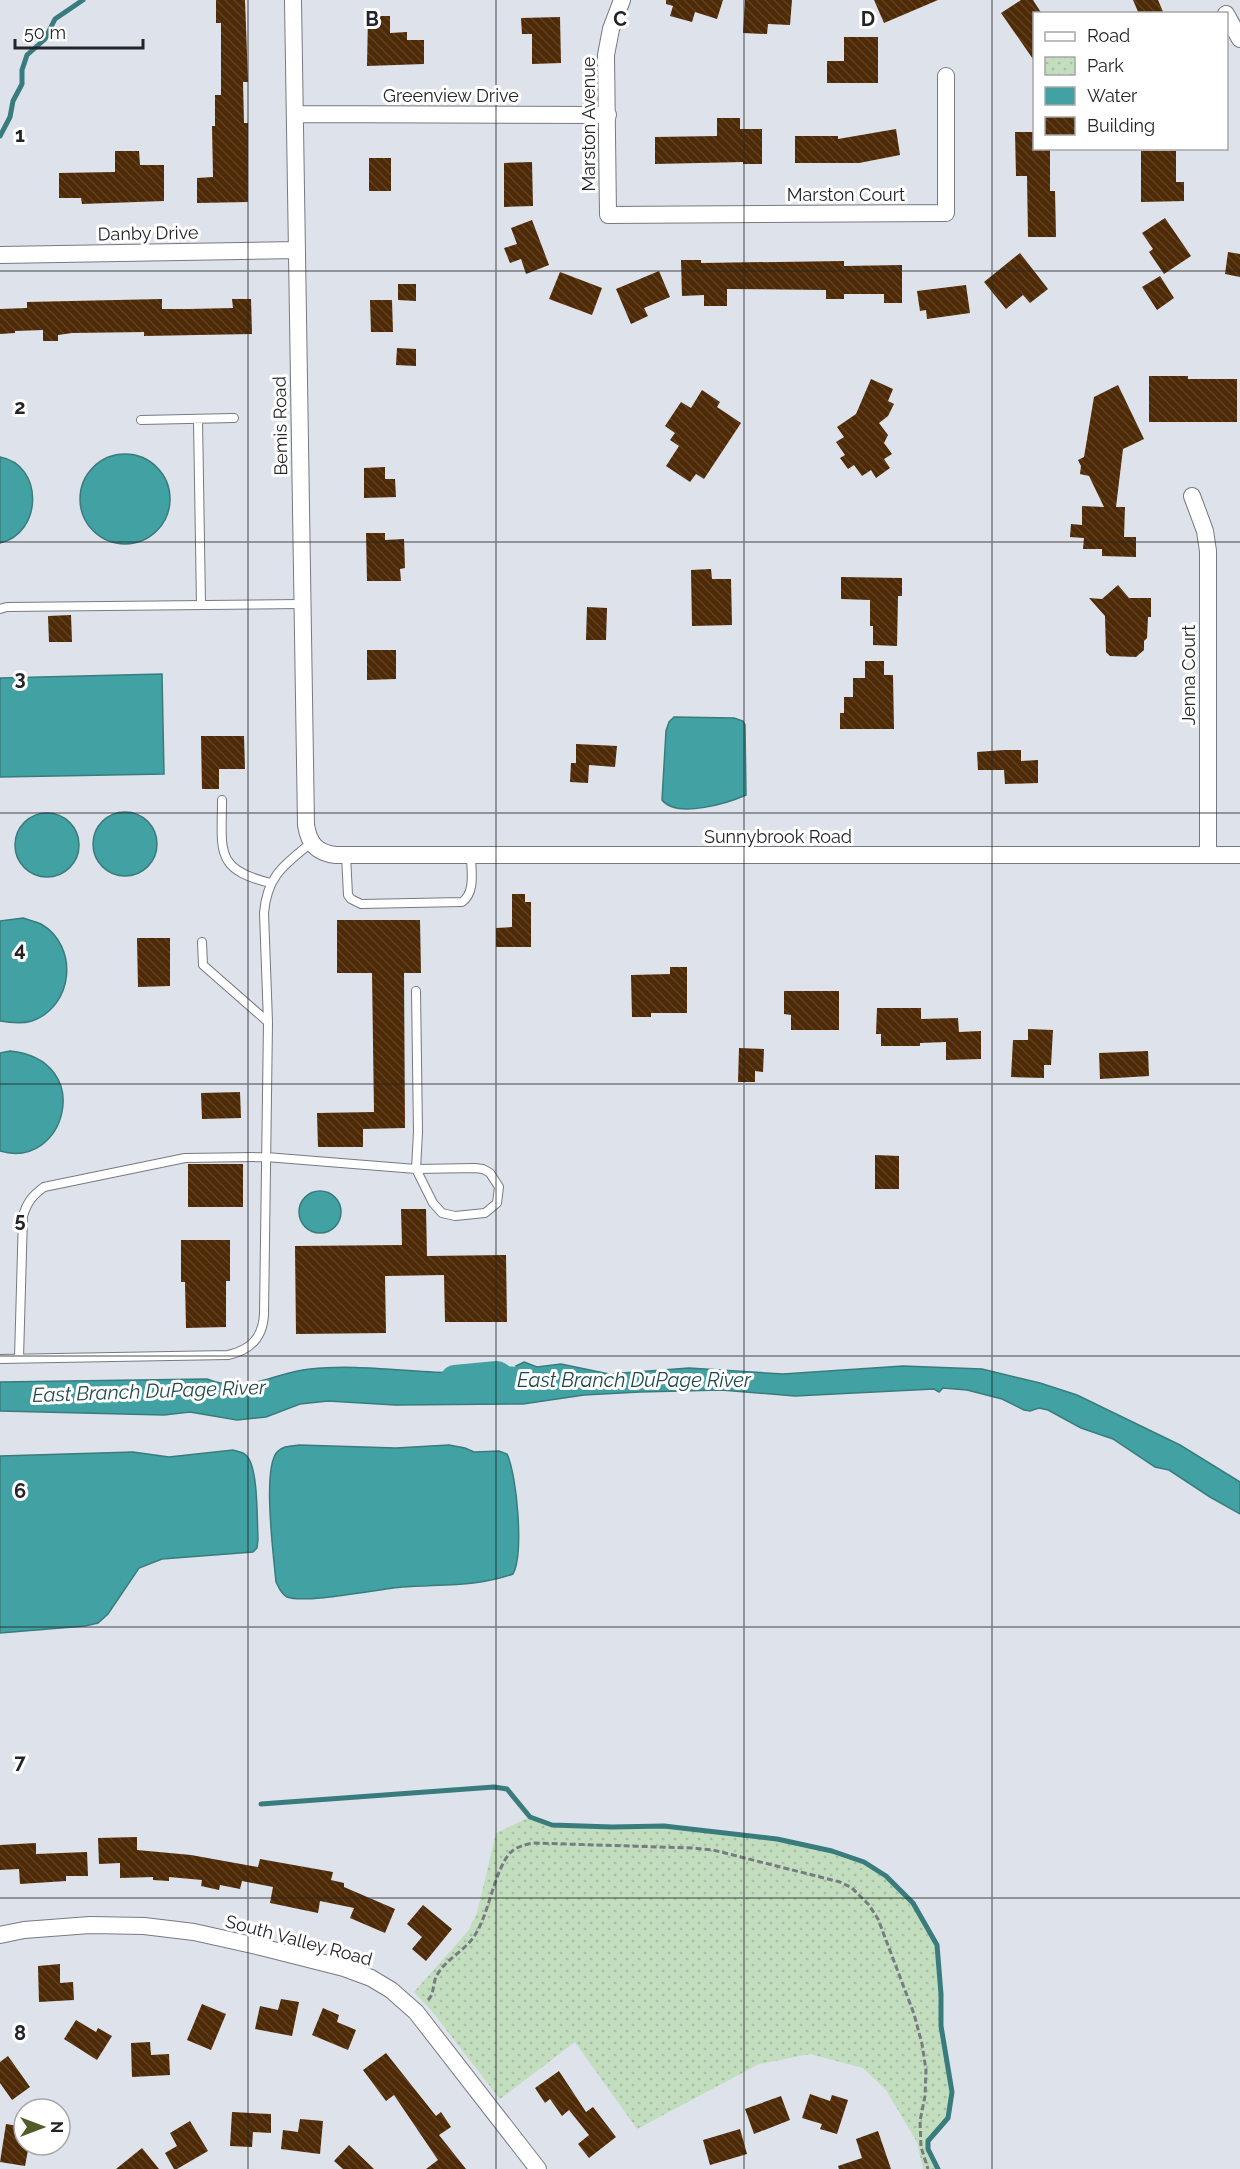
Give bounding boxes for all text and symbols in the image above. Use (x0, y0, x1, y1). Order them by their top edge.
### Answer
text: B (365, 7, 379, 31)
text: C (613, 7, 627, 31)
text: D (861, 7, 875, 31)
scale bar (15, 12, 142, 50)
legend (1033, 12, 1228, 150)
text: 50 m (24, 22, 66, 43)
text: Road (1087, 25, 1130, 46)
text: Park (1087, 55, 1124, 76)
street label: Marston Avenue (578, 56, 599, 191)
street label: Greenview Drive (383, 85, 519, 106)
text: Water (1087, 85, 1138, 106)
text: Building (1087, 115, 1155, 136)
text: 1 (15, 123, 25, 147)
street label: Marston Court (787, 184, 905, 205)
street label: Danby Drive (97, 222, 199, 244)
street label: Bemis Road (269, 376, 291, 476)
text: 2 (14, 395, 26, 419)
street label: Jenna Court (1178, 625, 1199, 725)
text: 3 (14, 666, 26, 690)
street label: Sunnybrook Road (704, 826, 852, 847)
text: 4 (14, 937, 26, 961)
text: 5 (14, 1208, 26, 1232)
water label: East Branch DuPage River (517, 1368, 752, 1392)
water label: East Branch DuPage River (32, 1375, 267, 1407)
text: 6 (14, 1479, 26, 1503)
text: 7 (14, 1750, 26, 1774)
street label: South Valley Road (223, 1910, 375, 1970)
text: 8 (14, 2021, 26, 2045)
north arrow (12, 2097, 72, 2157)
text: N (47, 2121, 66, 2133)

